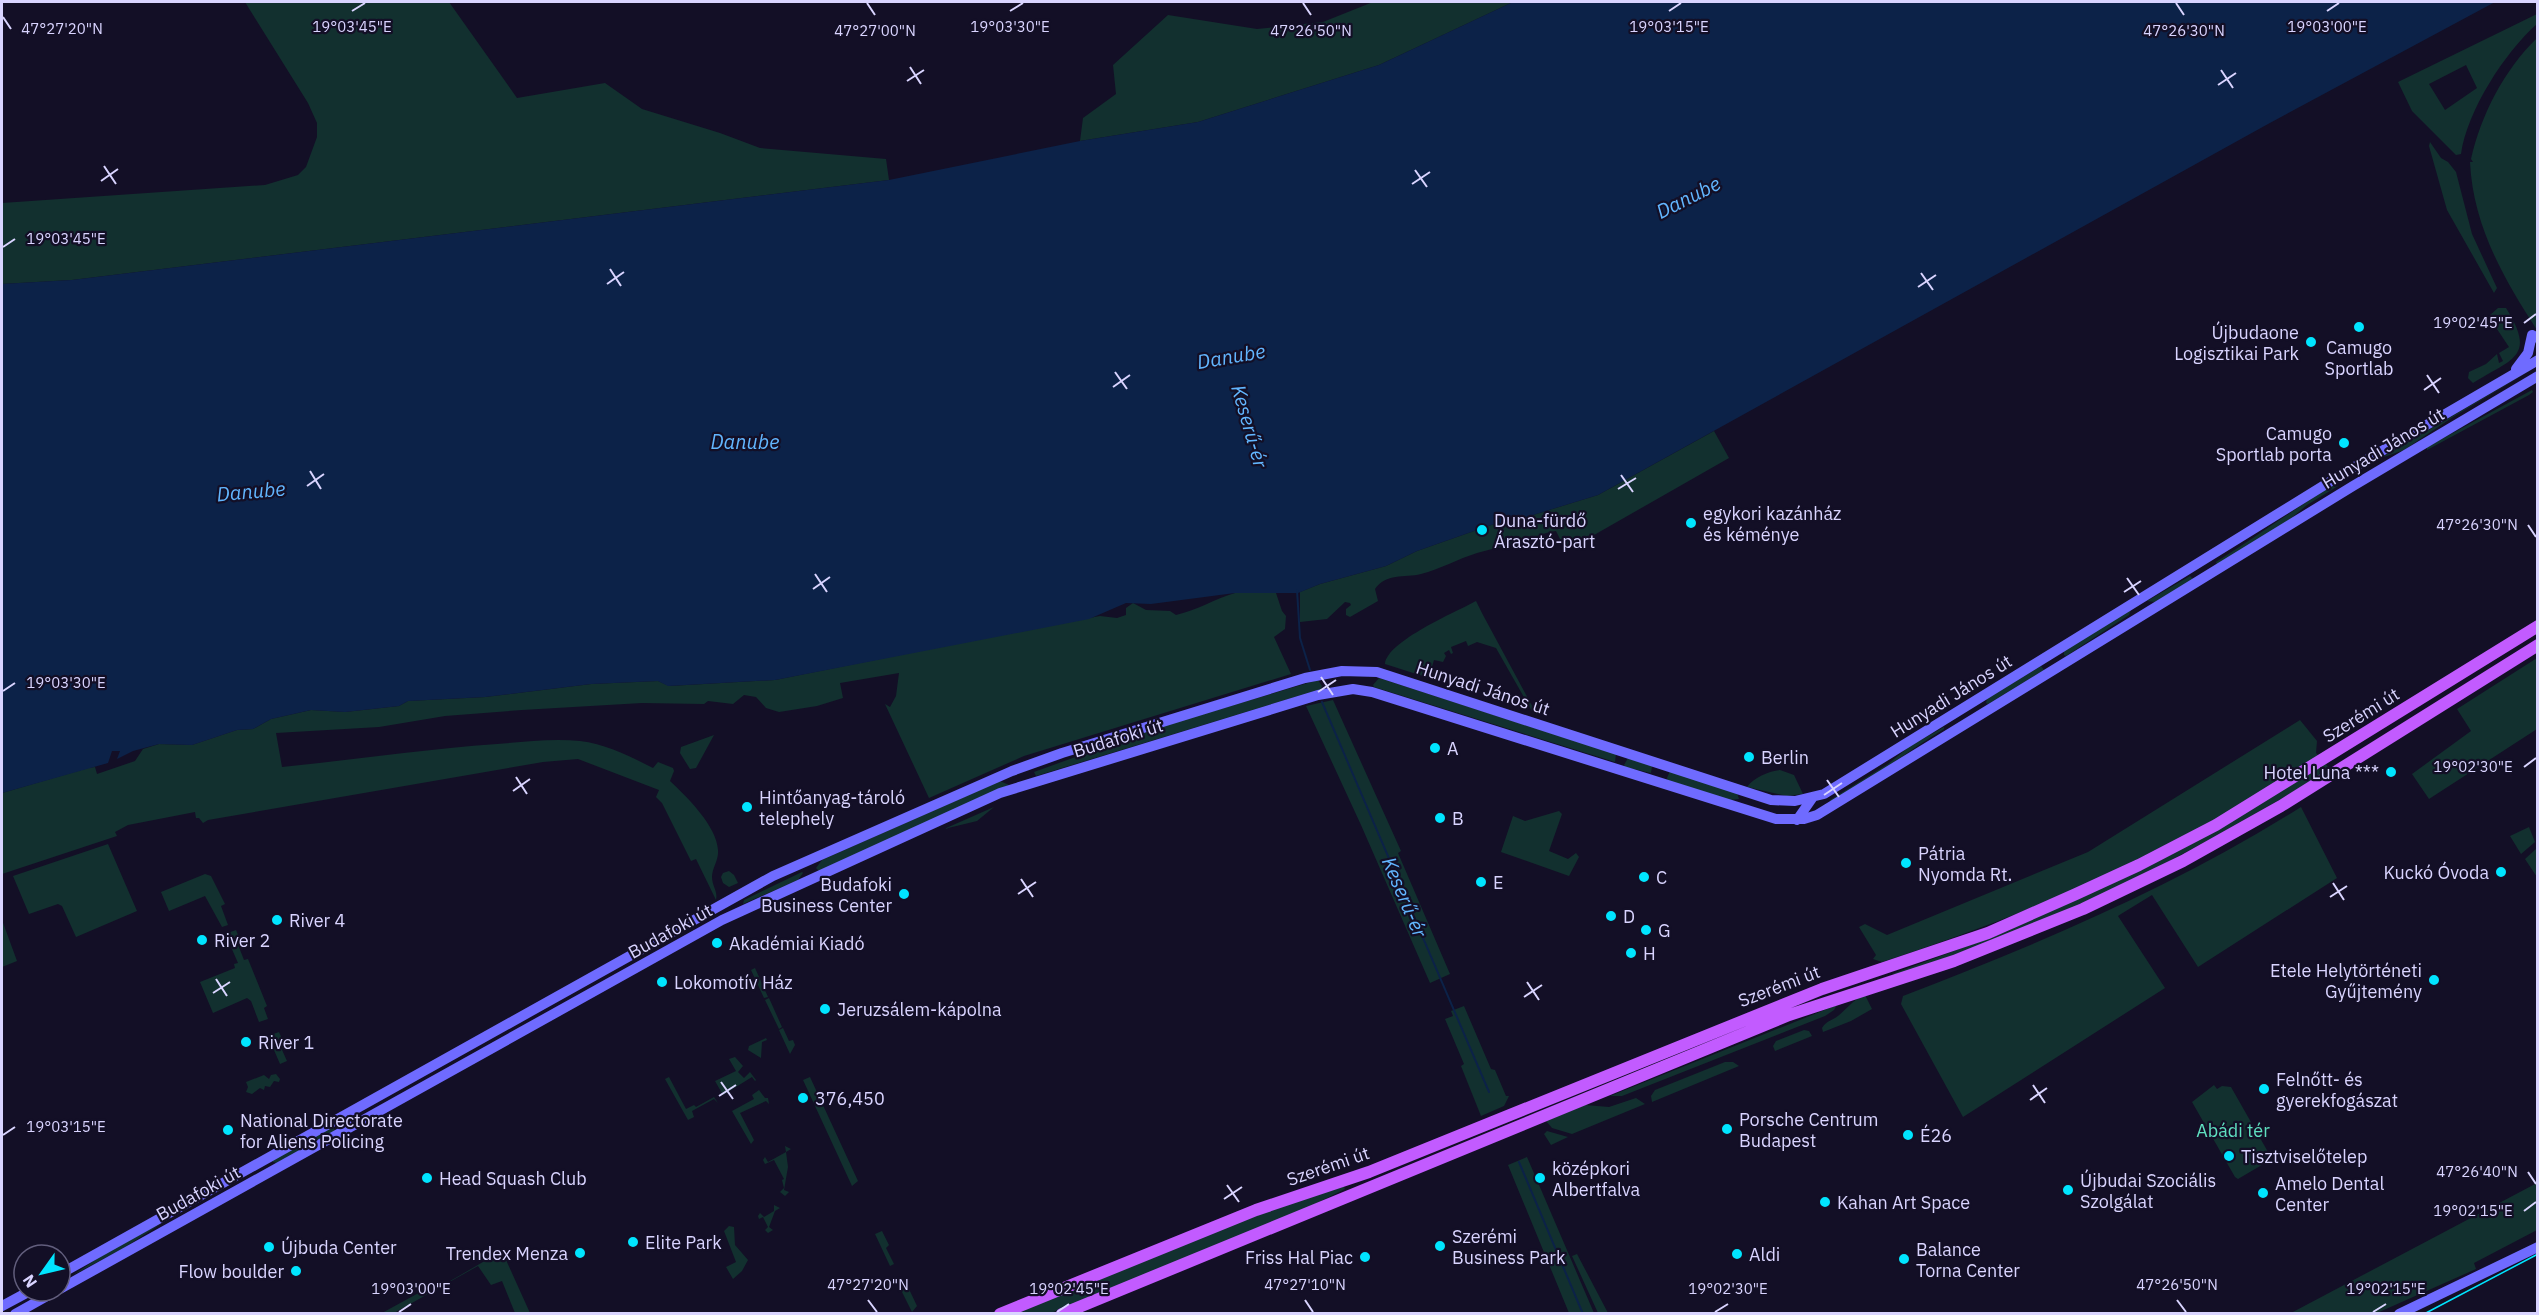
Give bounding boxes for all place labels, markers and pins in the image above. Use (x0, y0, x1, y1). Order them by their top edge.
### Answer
marker: Camugo Sportlab (2352, 320, 2366, 334)
place label: Újbudaone Logisztikai Park (2174, 321, 2300, 365)
marker: Újbudaone Logisztikai Park (2304, 335, 2318, 349)
place label: Camugo Sportlab (2325, 336, 2393, 380)
place label: Camugo Sportlab porta (2216, 422, 2332, 466)
marker: Camugo Sportlab porta (2337, 436, 2351, 450)
place label: egykori kazánház és kéménye (1703, 502, 1841, 546)
place label: Duna-fürdő Árasztó-part (1494, 509, 1595, 553)
marker: egykori kazánház és kéménye (1684, 516, 1698, 530)
marker: Duna-fürdő Árasztó-part (1475, 523, 1489, 537)
place label: A (1447, 737, 1459, 760)
marker: A (1428, 741, 1442, 755)
place label: Berlin (1761, 746, 1809, 769)
marker: Berlin (1742, 750, 1756, 764)
place label: Hotel Luna *** (2263, 761, 2379, 784)
marker: Hotel Luna *** (2384, 765, 2398, 779)
place label: Hintőanyag-tároló telephely (759, 786, 905, 830)
marker: Hintőanyag-tároló telephely (740, 800, 754, 814)
place label: B (1452, 807, 1464, 830)
marker: B (1433, 811, 1447, 825)
place label: Pátria Nyomda Rt. (1918, 842, 2012, 886)
marker: Pátria Nyomda Rt. (1899, 856, 1913, 870)
place label: Kuckó Óvoda (2383, 861, 2489, 884)
marker: Kuckó Óvoda (2494, 865, 2508, 879)
place label: C (1656, 866, 1667, 889)
marker: C (1637, 870, 1651, 884)
place label: E (1493, 871, 1504, 894)
place label: Budafoki Business Center (761, 873, 892, 917)
marker: E (1474, 875, 1488, 889)
marker: Budafoki Business Center (897, 887, 911, 901)
place label: D (1623, 905, 1635, 928)
place label: River 4 (289, 909, 345, 932)
marker: D (1604, 909, 1618, 923)
marker: River 4 (270, 913, 284, 927)
place label: G (1658, 919, 1671, 942)
marker: G (1639, 923, 1653, 937)
place label: River 2 (214, 929, 270, 952)
place label: Akadémiai Kiadó (729, 932, 865, 955)
marker: River 2 (195, 933, 209, 947)
marker: Akadémiai Kiadó (710, 936, 724, 950)
place label: H (1643, 942, 1656, 965)
marker: H (1624, 946, 1638, 960)
place label: Etele Helytörténeti Gyűjtemény (2270, 959, 2422, 1003)
place label: Lokomotív Ház (674, 971, 793, 994)
marker: Etele Helytörténeti Gyűjtemény (2427, 973, 2441, 987)
marker: Lokomotív Ház (655, 975, 669, 989)
place label: Jeruzsálem-kápolna (837, 998, 1002, 1021)
marker: Jeruzsálem-kápolna (818, 1002, 832, 1016)
place label: River 1 (258, 1031, 314, 1054)
marker: River 1 (239, 1035, 253, 1049)
place label: Felnőtt- és gyerekfogászat (2276, 1068, 2398, 1112)
marker: Felnőtt- és gyerekfogászat (2257, 1082, 2271, 1096)
place label: 376,450 (815, 1087, 885, 1110)
marker: 376,450 (796, 1091, 810, 1105)
place label: Porsche Centrum Budapest (1739, 1108, 1879, 1152)
place label: National Directorate for Aliens Policing (240, 1109, 403, 1153)
marker: Porsche Centrum Budapest (1720, 1122, 1734, 1136)
marker: National Directorate for Aliens Policing (221, 1123, 235, 1137)
place label: É26 (1920, 1124, 1952, 1147)
marker: É26 (1901, 1128, 1915, 1142)
place label: Tisztviselőtelep (2241, 1145, 2367, 1168)
marker: Tisztviselőtelep (2222, 1149, 2236, 1163)
place label: középkori Albertfalva (1552, 1157, 1640, 1201)
place label: Head Squash Club (439, 1167, 587, 1190)
place label: Újbudai Szociális Szolgálat (2080, 1169, 2216, 1213)
marker: Head Squash Club (420, 1171, 434, 1185)
marker: középkori Albertfalva (1533, 1171, 1547, 1185)
place label: Amelo Dental Center (2275, 1172, 2384, 1216)
marker: Újbudai Szociális Szolgálat (2061, 1183, 2075, 1197)
marker: Amelo Dental Center (2256, 1186, 2270, 1200)
place label: Kahan Art Space (1837, 1191, 1970, 1214)
marker: Kahan Art Space (1818, 1195, 1832, 1209)
place label: Szerémi Business Park (1452, 1225, 1566, 1269)
place label: Elite Park (645, 1231, 722, 1254)
marker: Elite Park (626, 1235, 640, 1249)
place label: Újbuda Center (281, 1236, 397, 1259)
place label: Balance Torna Center (1916, 1238, 2020, 1282)
marker: Szerémi Business Park (1433, 1239, 1447, 1253)
marker: Újbuda Center (262, 1240, 276, 1254)
place label: Trendex Menza (446, 1242, 568, 1265)
place label: Aldi (1749, 1243, 1780, 1266)
marker: Trendex Menza (573, 1246, 587, 1260)
place label: Friss Hal Piac (1245, 1246, 1353, 1269)
marker: Aldi (1730, 1247, 1744, 1261)
marker: Friss Hal Piac (1358, 1250, 1372, 1264)
marker: Balance Torna Center (1897, 1252, 1911, 1266)
place label: Flow boulder (178, 1260, 284, 1283)
marker: Flow boulder (289, 1264, 303, 1278)

